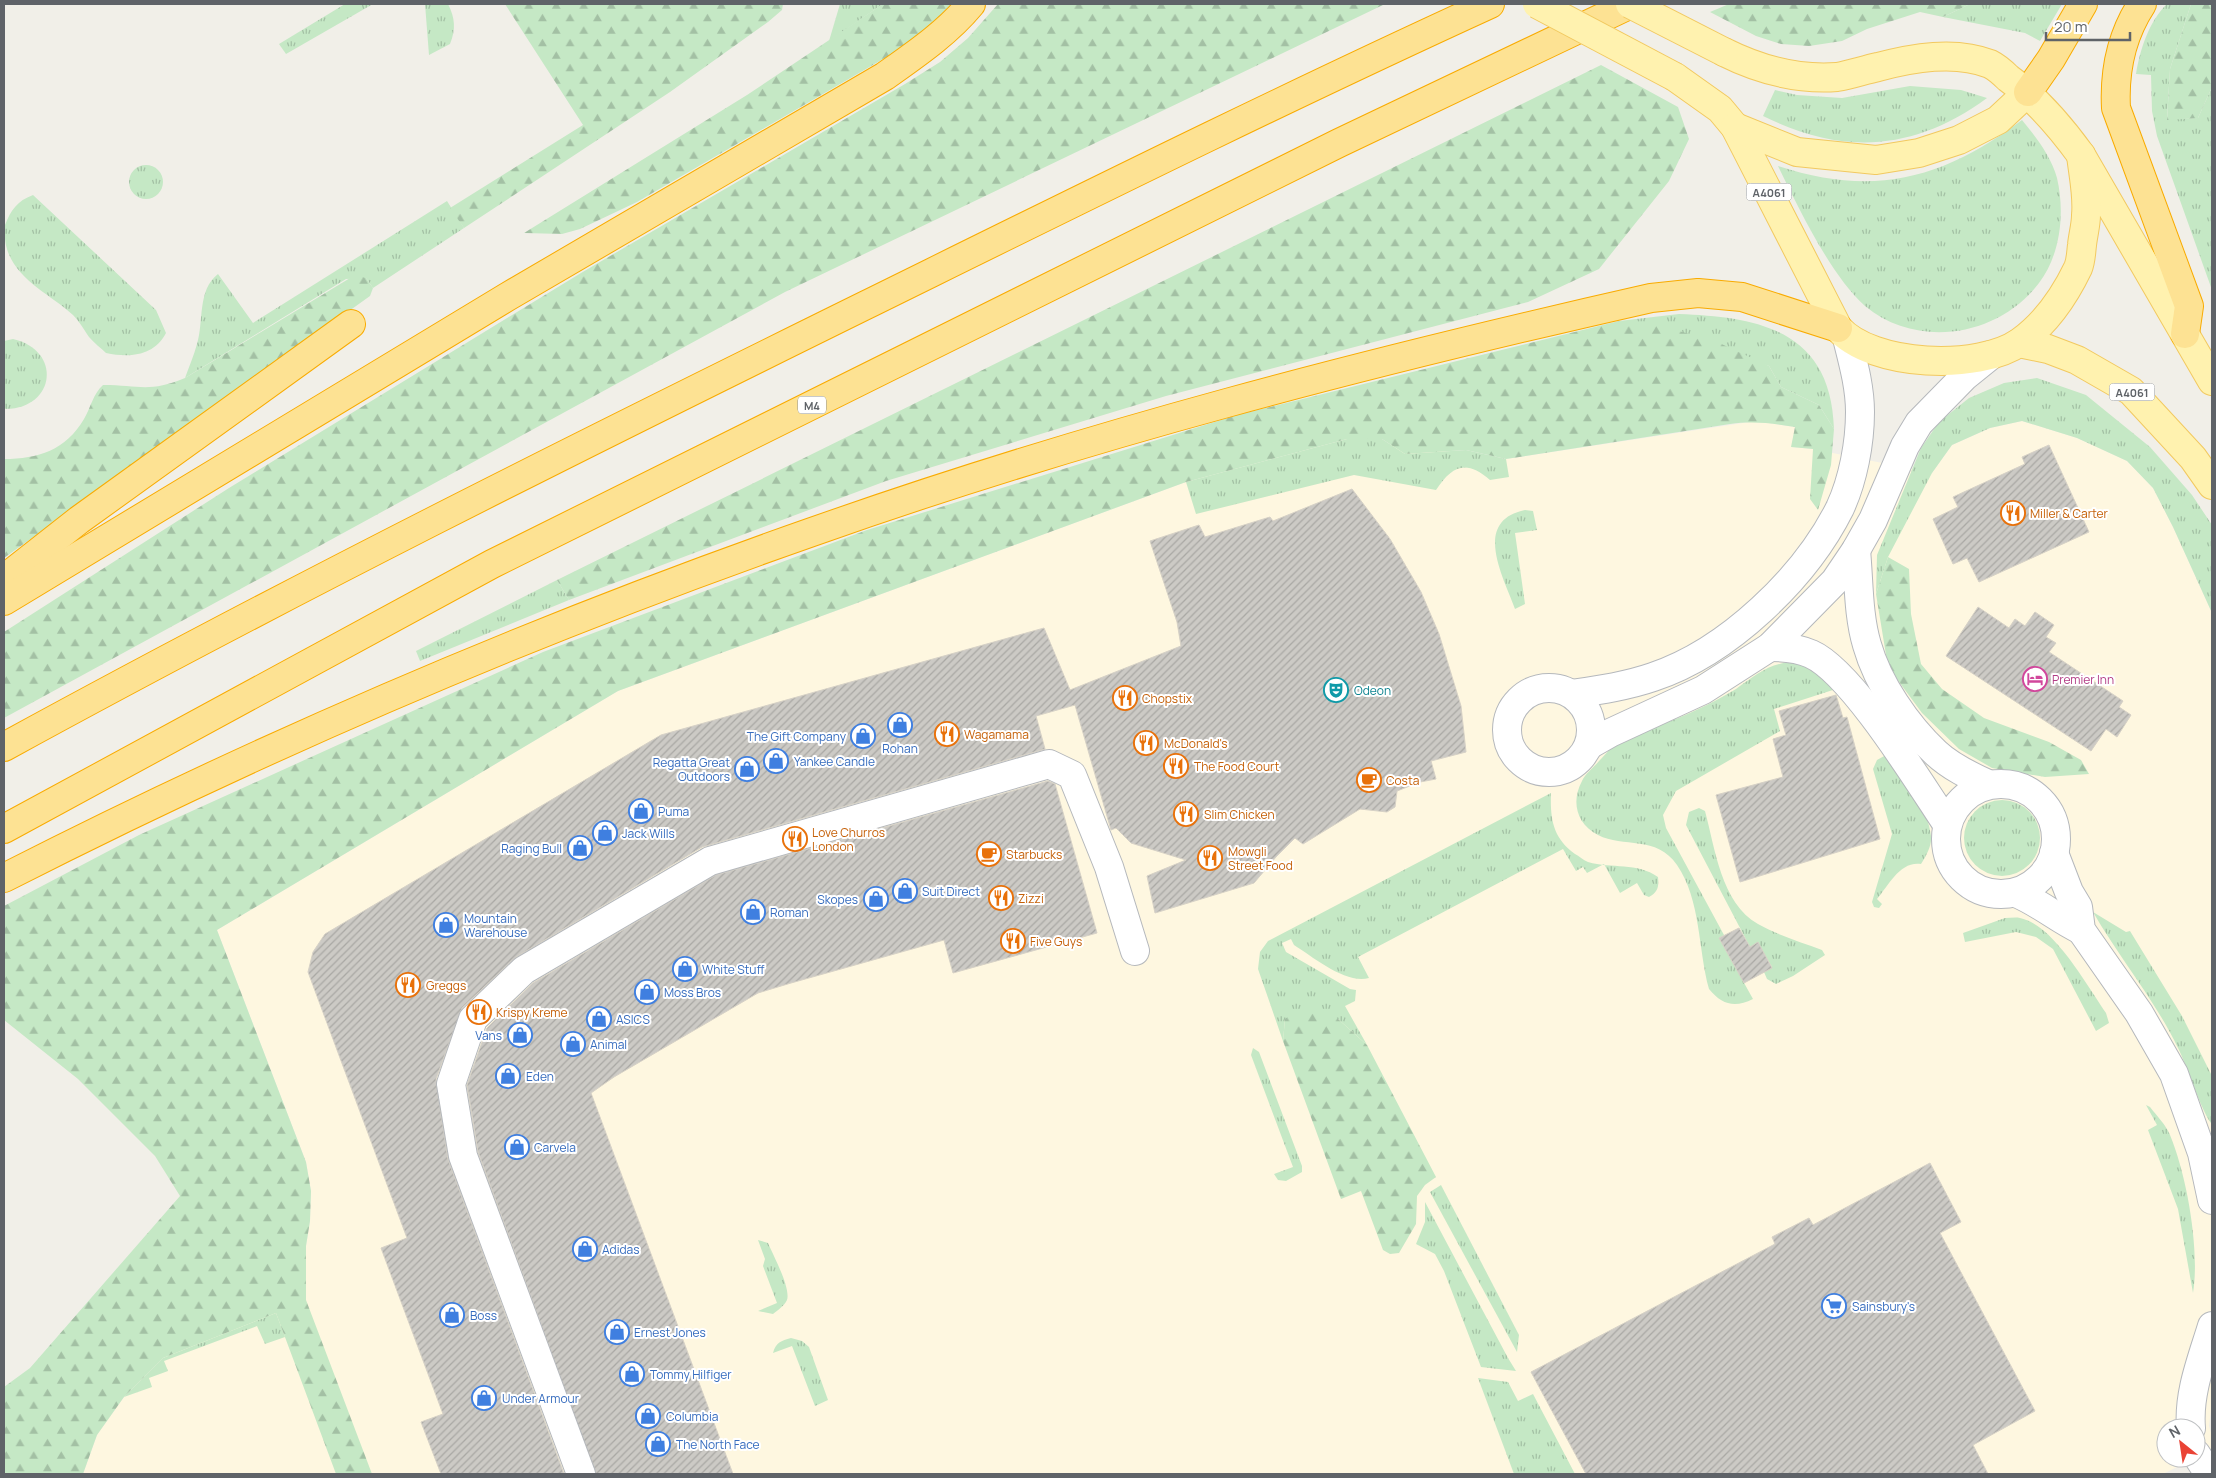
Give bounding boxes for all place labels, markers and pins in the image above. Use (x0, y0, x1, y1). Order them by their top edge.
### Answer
restaurant icon: Miller & Carter (2000, 500, 2026, 526)
place label: Miller & Carter (2030, 505, 2109, 522)
hotel icon: Premier Inn (2022, 666, 2048, 692)
place label: Premier Inn (2052, 671, 2114, 688)
theatre icon: Odeon (1323, 677, 1349, 703)
place label: Odeon (1354, 682, 1391, 699)
restaurant icon: Chopstix (1112, 685, 1138, 711)
place label: Chopstix (1142, 690, 1193, 707)
shop icon: Rohan (887, 712, 913, 738)
restaurant icon: Wagamama (934, 721, 960, 747)
shop icon: The Gift Company (850, 723, 876, 749)
place label: Wagamama (964, 726, 1029, 743)
place label: The Gift Company (747, 728, 847, 745)
restaurant icon: McDonald's (1133, 730, 1159, 756)
place label: McDonald's (1164, 735, 1228, 752)
place label: Rohan (882, 740, 918, 757)
shop icon: Yankee Candle (763, 748, 789, 774)
place label: Yankee Candle (794, 753, 875, 770)
restaurant icon: The Food Court (1163, 753, 1189, 779)
place label: Regatta Great Outdoors (653, 754, 730, 785)
shop icon: Regatta Great Outdoors (734, 756, 760, 782)
place label: The Food Court (1194, 758, 1279, 775)
cafe icon: Costa (1356, 767, 1382, 793)
place label: Costa (1386, 772, 1419, 789)
shop icon: Puma (628, 798, 654, 824)
restaurant icon: Slim Chicken (1173, 801, 1199, 827)
place label: Puma (658, 803, 689, 820)
place label: Slim Chicken (1204, 806, 1275, 823)
shop icon: Jack Wills (592, 820, 618, 846)
place label: Love Churros London (812, 824, 885, 855)
place label: Jack Wills (622, 825, 675, 842)
restaurant icon: Love Churros London (782, 826, 808, 852)
shop icon: Raging Bull (567, 835, 593, 861)
place label: Raging Bull (501, 840, 562, 857)
cafe icon: Starbucks (976, 841, 1002, 867)
place label: Mowgli Street Food (1228, 843, 1293, 874)
restaurant icon: Mowgli Street Food (1197, 845, 1223, 871)
place label: Starbucks (1006, 846, 1062, 863)
shop icon: Suit Direct (892, 878, 918, 904)
place label: Suit Direct (922, 883, 980, 900)
restaurant icon: Zizzi (988, 885, 1014, 911)
shop icon: Skopes (863, 886, 889, 912)
place label: Zizzi (1018, 890, 1044, 907)
place label: Skopes (817, 891, 858, 908)
shop icon: Roman (740, 899, 766, 925)
place label: Roman (770, 904, 809, 921)
place label: Mountain Warehouse (464, 910, 527, 941)
shop icon: Mountain Warehouse (433, 912, 459, 938)
restaurant icon: Five Guys (1000, 928, 1026, 954)
place label: Five Guys (1030, 933, 1082, 950)
shop icon: White Stuff (672, 956, 698, 982)
place label: White Stuff (702, 961, 764, 978)
restaurant icon: Greggs (395, 972, 421, 998)
place label: Greggs (426, 977, 466, 994)
shop icon: Moss Bros (634, 979, 660, 1005)
place label: Moss Bros (664, 984, 721, 1001)
restaurant icon: Krispy Kreme (466, 999, 492, 1025)
place label: Krispy Kreme (496, 1004, 567, 1021)
shop icon: ASICS (586, 1006, 612, 1032)
place label: ASICS (616, 1011, 650, 1028)
shop icon: Vans (507, 1022, 533, 1048)
place label: Vans (475, 1027, 502, 1044)
shop icon: Animal (560, 1031, 586, 1057)
place label: Animal (590, 1036, 627, 1053)
shop icon: Eden (495, 1063, 521, 1089)
place label: Eden (526, 1068, 554, 1085)
shop icon: Carvela (504, 1134, 530, 1160)
place label: Carvela (534, 1139, 576, 1156)
shop icon: Adidas (572, 1236, 598, 1262)
place label: Adidas (602, 1241, 640, 1258)
supermarket icon: Sainsbury's (1821, 1293, 1847, 1319)
place label: Sainsbury's (1852, 1298, 1915, 1315)
shop icon: Boss (439, 1302, 465, 1328)
place label: Boss (470, 1307, 497, 1324)
shop icon: Ernest Jones (604, 1319, 630, 1345)
place label: Ernest Jones (634, 1324, 706, 1341)
shop icon: Tommy Hilfiger (619, 1361, 645, 1387)
place label: Tommy Hilfiger (650, 1366, 732, 1383)
shop icon: Under Armour (471, 1385, 497, 1411)
place label: Under Armour (502, 1390, 580, 1407)
shop icon: Columbia (635, 1403, 661, 1429)
place label: Columbia (666, 1408, 718, 1425)
shop icon: The North Face (645, 1431, 671, 1457)
place label: The North Face (676, 1436, 760, 1453)

